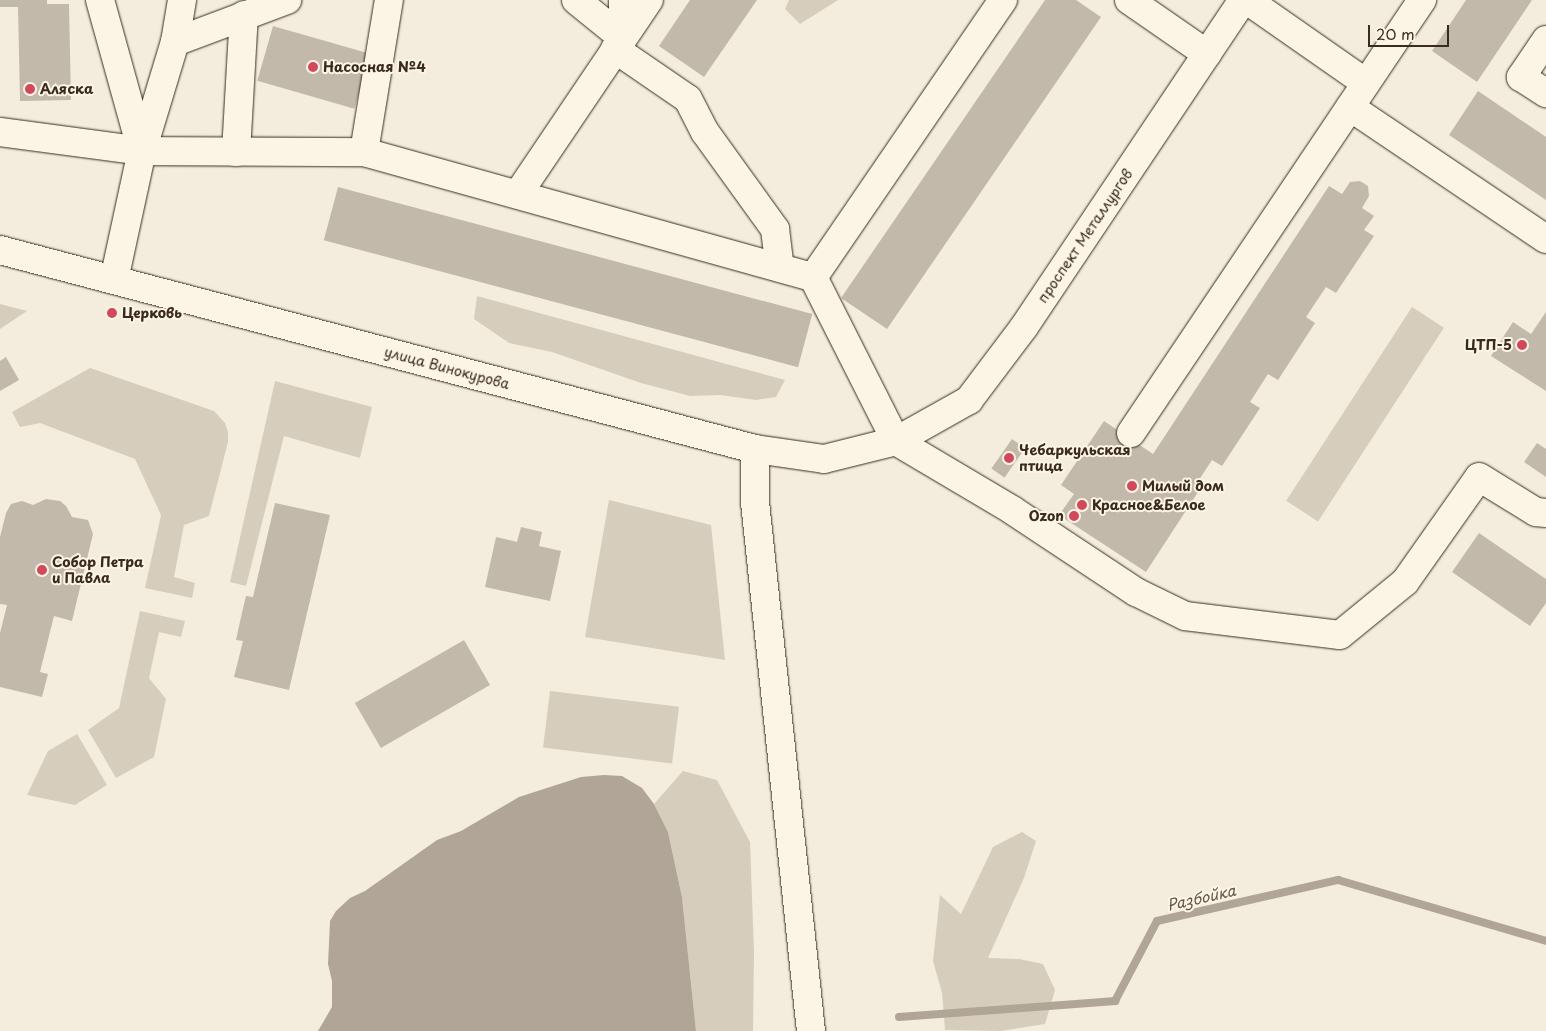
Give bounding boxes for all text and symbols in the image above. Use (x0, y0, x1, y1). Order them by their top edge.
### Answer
scale bar (1371, 15, 1452, 47)
text: 20 m (1376, 22, 1415, 45)
place label: Насосная №4 (323, 59, 426, 75)
marker: Насосная №4 (307, 61, 319, 73)
place label: Аляска (40, 81, 93, 97)
marker: Аляска (24, 83, 36, 95)
street label: проспект Металлургов (1034, 166, 1136, 306)
place label: Церковь (122, 305, 182, 321)
marker: Церковь (106, 307, 118, 319)
place label: ЦТП-5 (1465, 337, 1512, 353)
marker: ЦТП-5 (1516, 339, 1528, 351)
street label: улица Винокурова (382, 343, 512, 393)
place label: Чебаркульская птица (1019, 442, 1131, 474)
marker: Чебаркульская птица (1003, 452, 1015, 464)
place label: Милый дом (1142, 478, 1225, 494)
marker: Милый дом (1126, 480, 1138, 492)
place label: Красное&Белое (1092, 497, 1205, 513)
marker: Красное&Белое (1076, 499, 1088, 511)
place label: Ozon (1029, 508, 1064, 524)
marker: Ozon (1068, 510, 1080, 522)
place label: Собор Петра и Павла (52, 554, 144, 586)
marker: Собор Петра и Павла (36, 564, 48, 576)
water label: Разбойка (1165, 880, 1237, 914)

